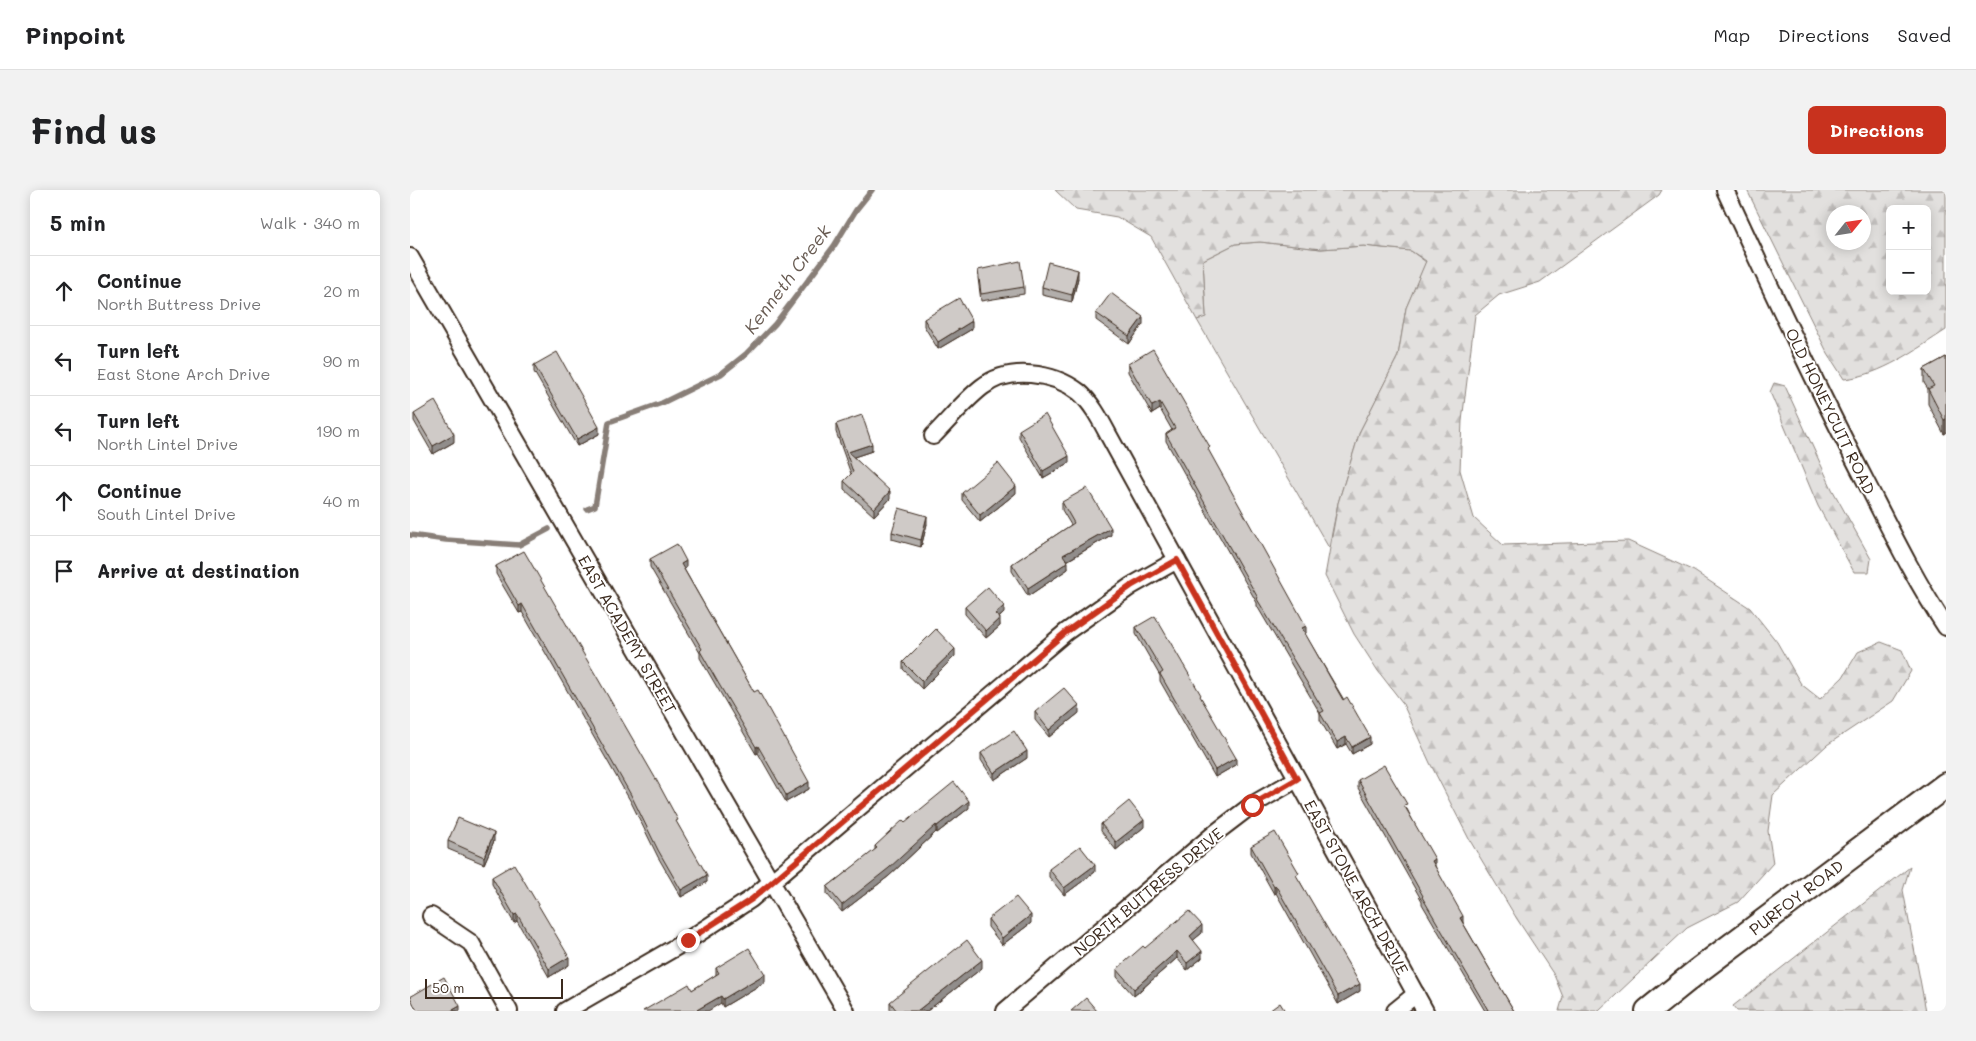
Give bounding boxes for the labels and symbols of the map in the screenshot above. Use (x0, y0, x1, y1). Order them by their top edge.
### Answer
north arrow (1826, 205, 1871, 250)
water label: Kenneth Creek (738, 219, 836, 338)
street label: OLD HONEYCUTT ROAD (1781, 324, 1881, 498)
street label: EAST ACADEMY STREET (574, 551, 682, 717)
route start (1241, 794, 1264, 817)
street label: EAST STONE ARCH DRIVE (1300, 796, 1414, 978)
street label: NORTH BUTTRESS DRIVE (1069, 822, 1227, 960)
street label: PURFOY ROAD (1745, 855, 1847, 939)
route end (677, 929, 700, 952)
scale bar (425, 976, 562, 999)

